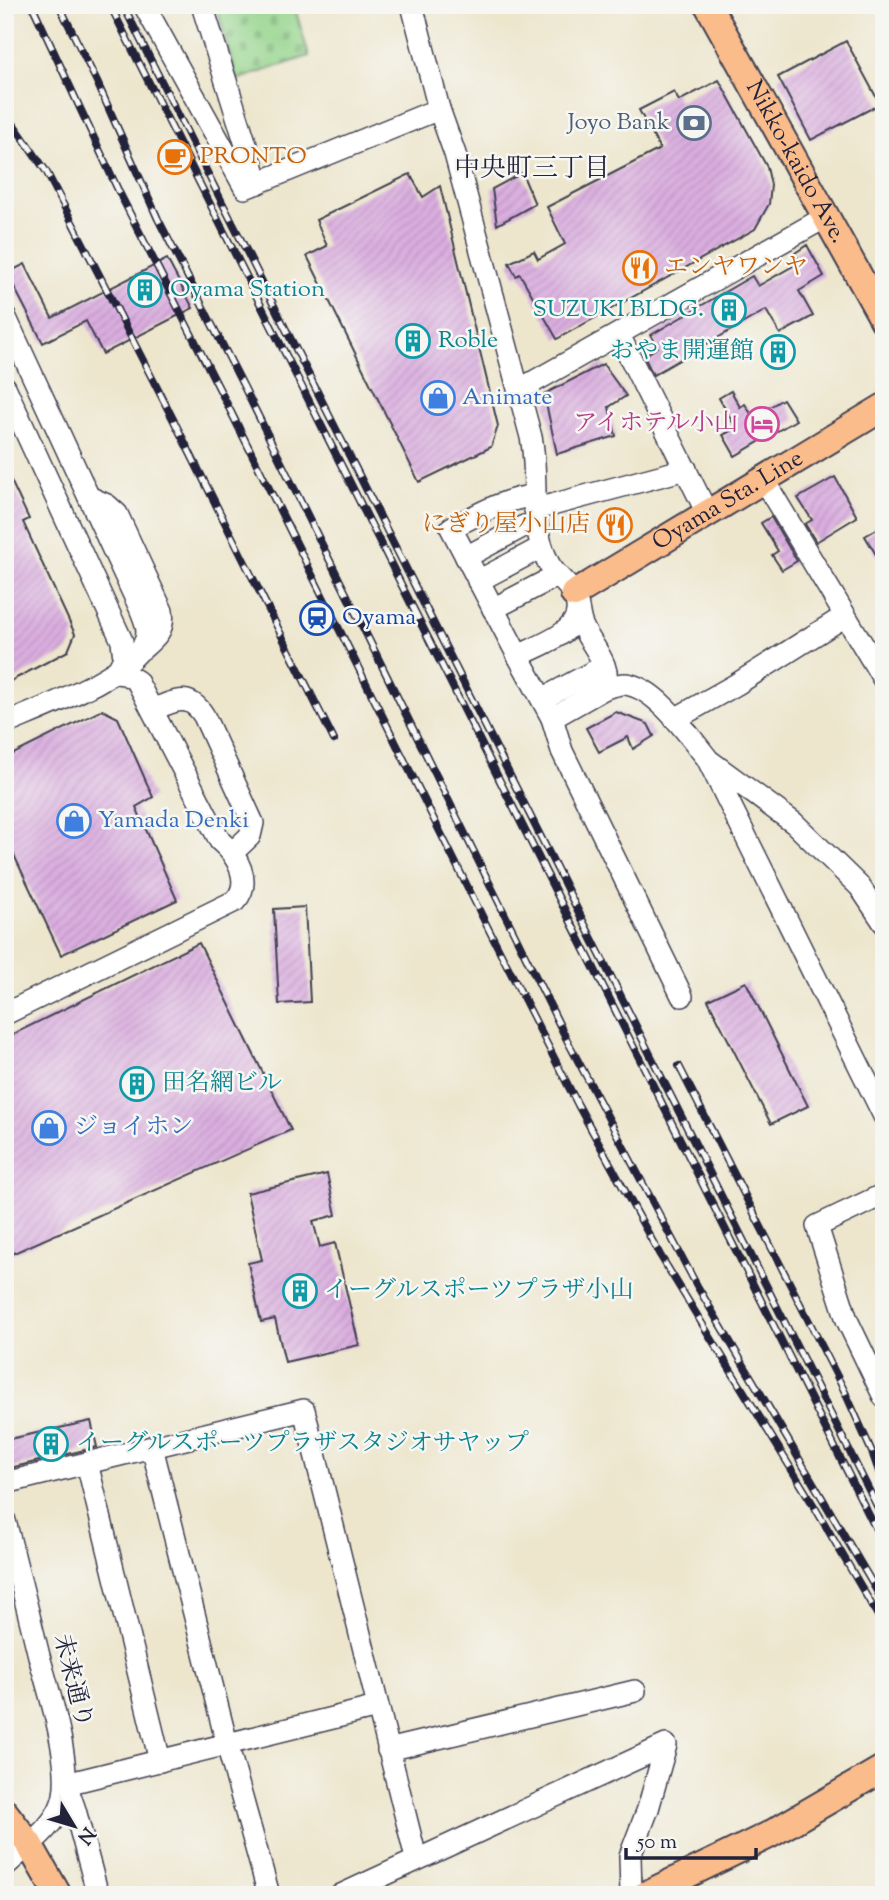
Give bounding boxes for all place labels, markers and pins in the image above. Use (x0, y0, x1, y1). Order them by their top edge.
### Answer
bank icon: Joyo Bank (675, 104, 713, 142)
place label: Joyo Bank (565, 106, 670, 140)
cafe icon: PRONTO (156, 138, 194, 176)
place label: PRONTO (200, 140, 307, 174)
restaurant icon: エンヤワンヤ (621, 249, 659, 287)
place label: エンヤワンヤ (664, 251, 808, 285)
building icon: Oyama Station (126, 271, 164, 309)
place label: Oyama Station (170, 273, 325, 307)
building icon: SUZUKI BLDG. (710, 291, 748, 329)
place label: SUZUKI BLDG. (532, 293, 704, 327)
building icon: Roble (394, 322, 432, 360)
place label: Roble (438, 324, 498, 358)
building icon: おやま開運館 (759, 333, 797, 371)
place label: おやま開運館 (610, 335, 754, 369)
shop icon: Animate (419, 379, 457, 417)
place label: Animate (462, 381, 553, 415)
hotel icon: アイホテル小山 (743, 405, 781, 443)
place label: アイホテル小山 (573, 407, 738, 441)
restaurant icon: にぎり屋小山店 (596, 506, 634, 544)
place label: にぎり屋小山店 (422, 508, 590, 542)
station icon: Oyama (298, 599, 336, 637)
place label: Oyama (342, 601, 416, 635)
shop icon: Yamada Denki (55, 802, 93, 840)
place label: Yamada Denki (98, 804, 249, 838)
building icon: 田名網ビル (118, 1065, 156, 1103)
place label: 田名網ビル (162, 1067, 282, 1101)
shop icon: ジョイホン (30, 1109, 68, 1147)
place label: ジョイホン (74, 1111, 194, 1145)
building icon: イーグルスポーツプラザ小山 (281, 1272, 319, 1310)
place label: イーグルスポーツプラザ小山 (324, 1274, 634, 1308)
building icon: イーグルスポーツプラザスタジオサヤップ (32, 1425, 70, 1463)
place label: イーグルスポーツプラザスタジオサヤップ (76, 1427, 529, 1461)

